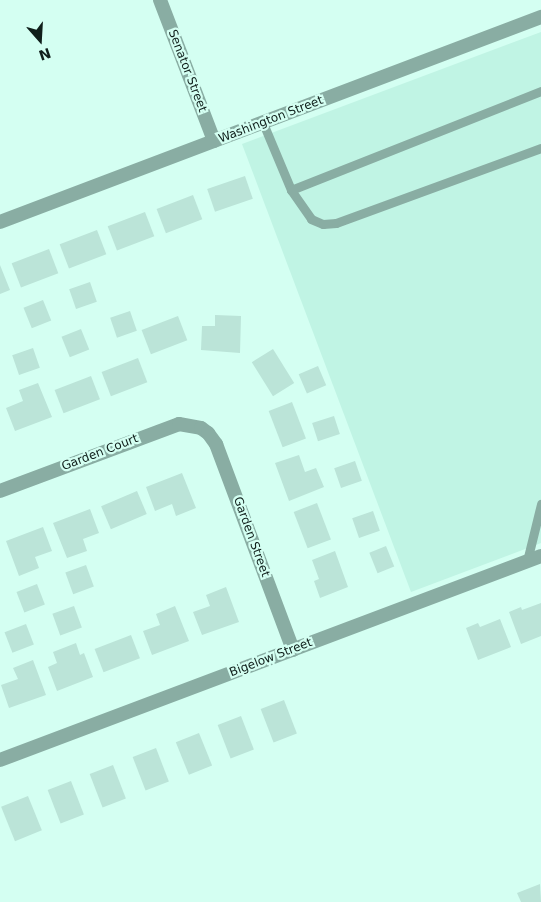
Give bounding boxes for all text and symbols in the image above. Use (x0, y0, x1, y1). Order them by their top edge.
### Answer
north arrow (15, 15, 65, 65)
street label: Senator Street (165, 28, 209, 114)
text: N (37, 45, 53, 64)
street label: Washington Street (217, 93, 325, 147)
street label: Garden Court (60, 432, 140, 474)
street label: Garden Street (230, 495, 272, 579)
street label: Bigelow Street (228, 636, 314, 680)

